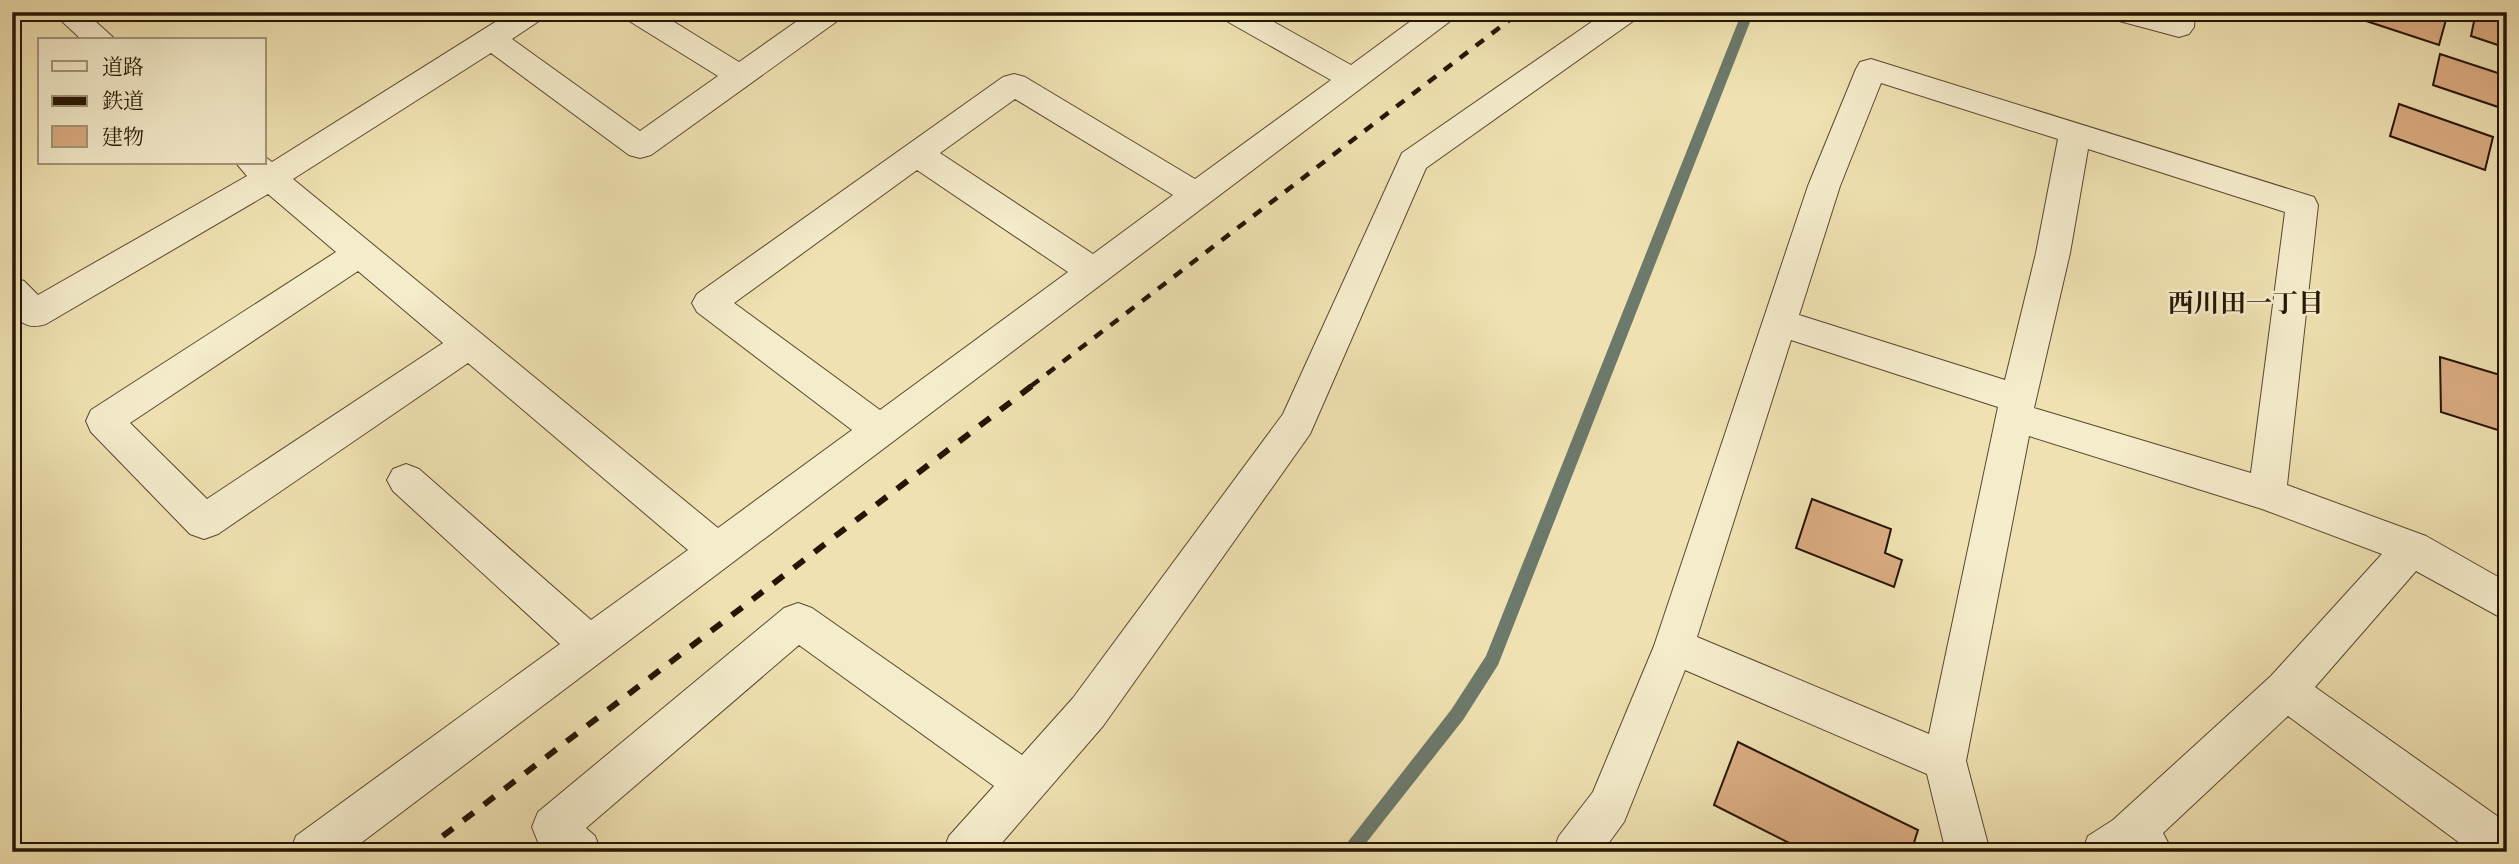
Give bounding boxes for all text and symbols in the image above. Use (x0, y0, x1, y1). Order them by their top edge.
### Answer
legend (38, 38, 266, 164)
text: 道路 (102, 54, 144, 80)
text: 鉄道 (102, 88, 144, 114)
text: 建物 (102, 124, 144, 150)
district label: 西川田一丁目 (2168, 287, 2324, 319)

